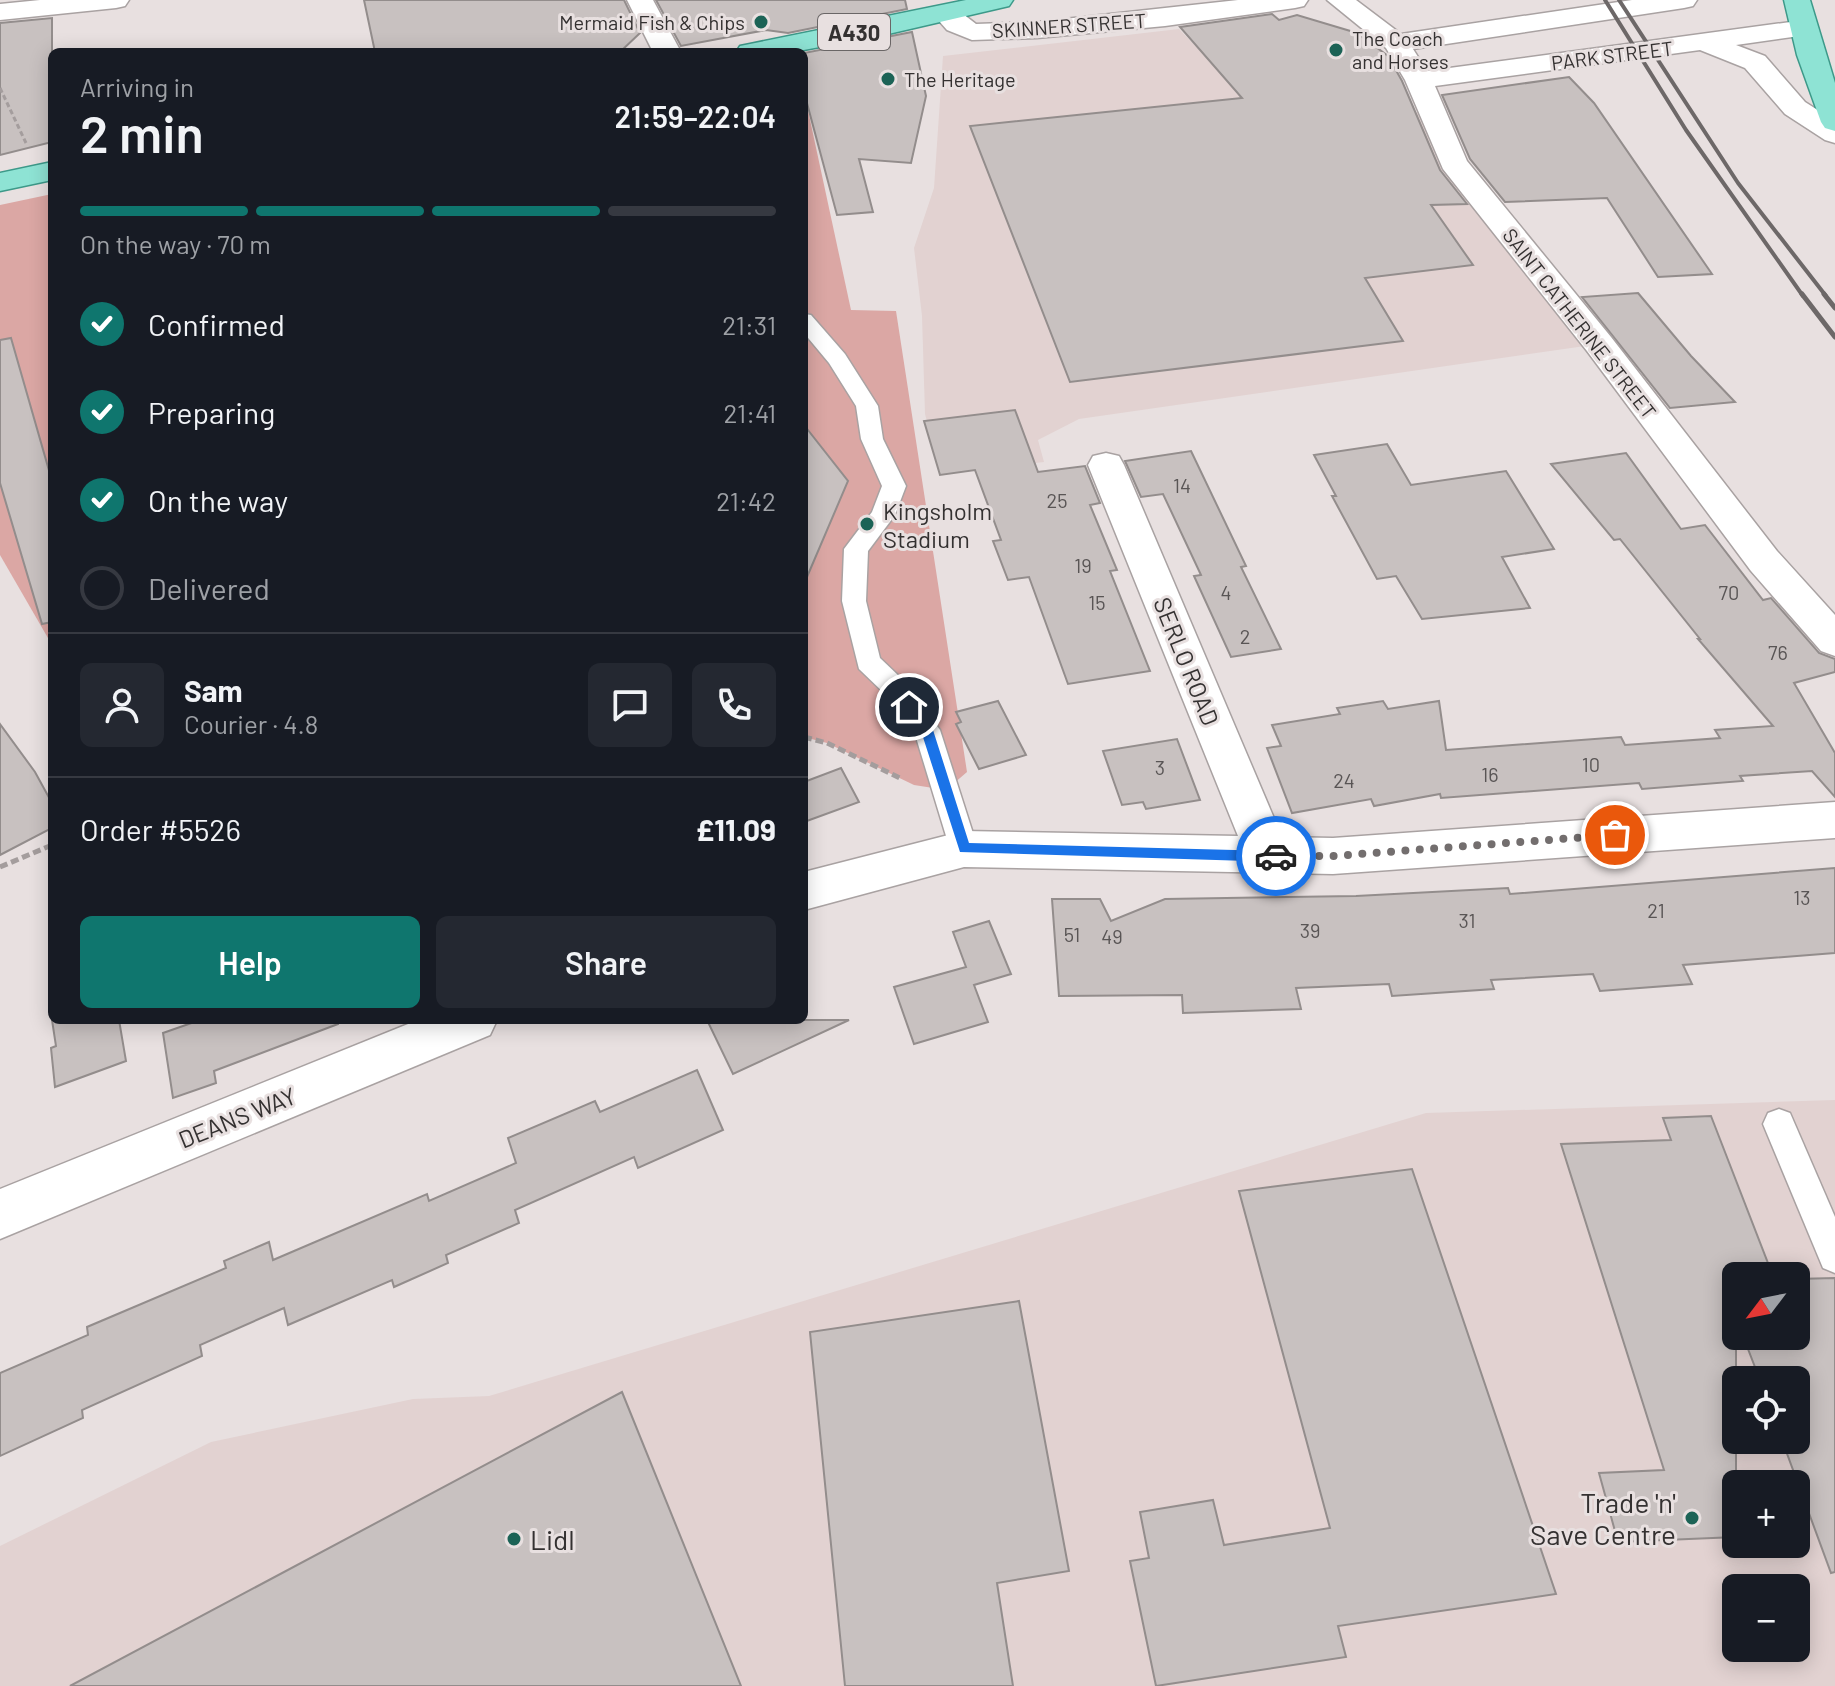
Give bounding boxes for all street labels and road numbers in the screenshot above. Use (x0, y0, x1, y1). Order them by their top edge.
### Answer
street label: SKINNER STREET (991, 8, 1147, 42)
road number: A430 (818, 14, 890, 50)
street label: PARK STREET (1550, 36, 1674, 74)
street label: SAINT CATHERINE STREET (1498, 223, 1662, 423)
street label: SERLO ROAD (1148, 593, 1226, 729)
street label: DEANS WAY (174, 1080, 300, 1154)

